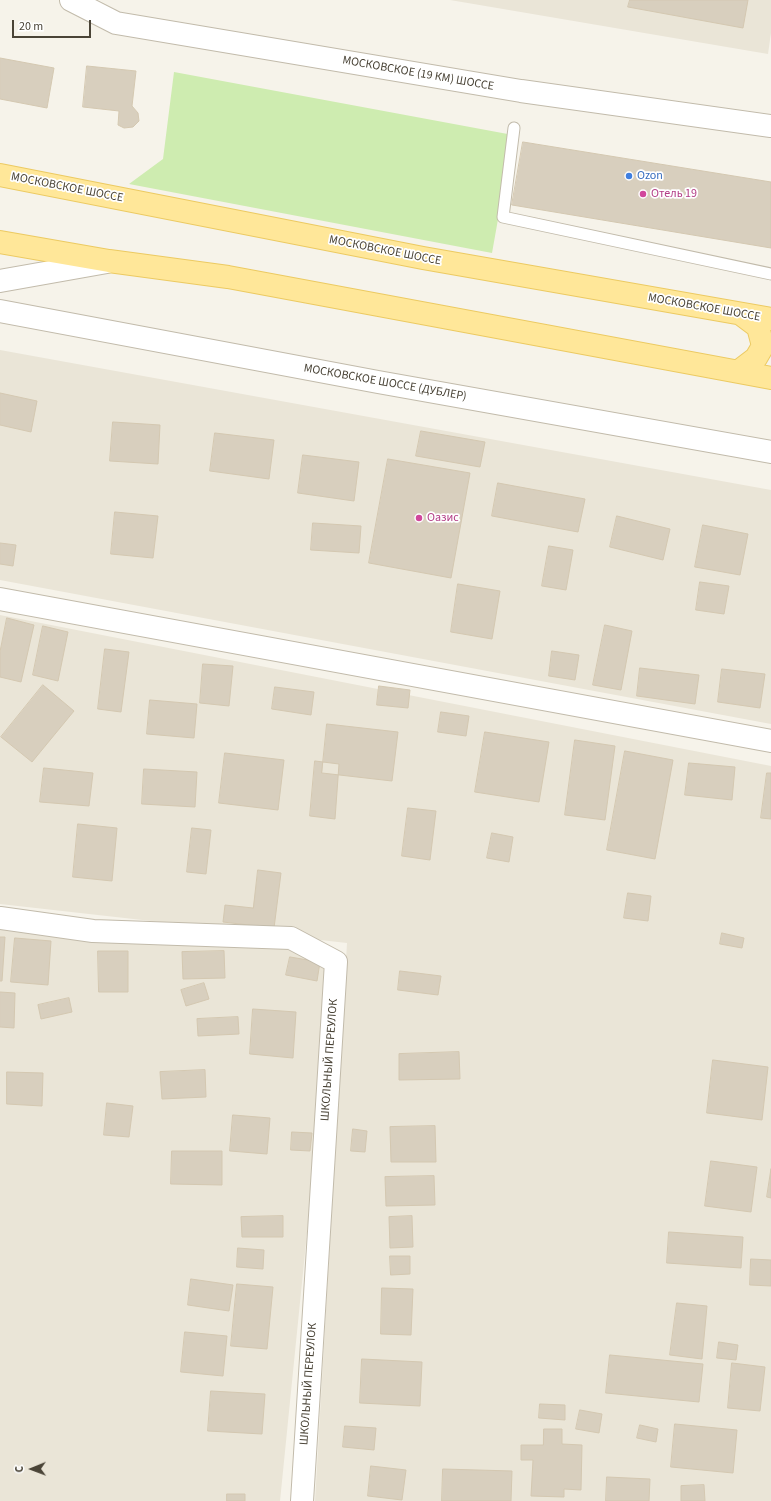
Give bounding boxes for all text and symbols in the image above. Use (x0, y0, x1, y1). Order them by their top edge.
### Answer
scale bar (14, 12, 93, 38)
text: 20 m (19, 18, 43, 35)
street label: МОСКОВСКОЕ (19 КМ) ШОССЕ (341, 54, 495, 94)
place label: Ozon (637, 169, 663, 183)
street label: МОСКОВСКОЕ ШОССЕ (10, 170, 124, 206)
marker: Ozon (624, 171, 634, 181)
place label: Отель 19 (651, 187, 697, 201)
marker: Отель 19 (638, 189, 648, 199)
street label: МОСКОВСКОЕ ШОССЕ (328, 233, 442, 269)
street label: МОСКОВСКОЕ ШОССЕ (647, 291, 761, 325)
street label: МОСКОВСКОЕ ШОССЕ (ДУБЛЕР) (302, 362, 468, 404)
place label: Оазис (427, 511, 459, 525)
marker: Оазис (414, 513, 424, 523)
street label: ШКОЛЬНЫЙ ПЕРЕУЛОК (319, 998, 341, 1122)
street label: ШКОЛЬНЫЙ ПЕРЕУЛОК (298, 1322, 320, 1446)
north arrow (12, 1449, 52, 1489)
text: С (12, 1466, 27, 1473)

